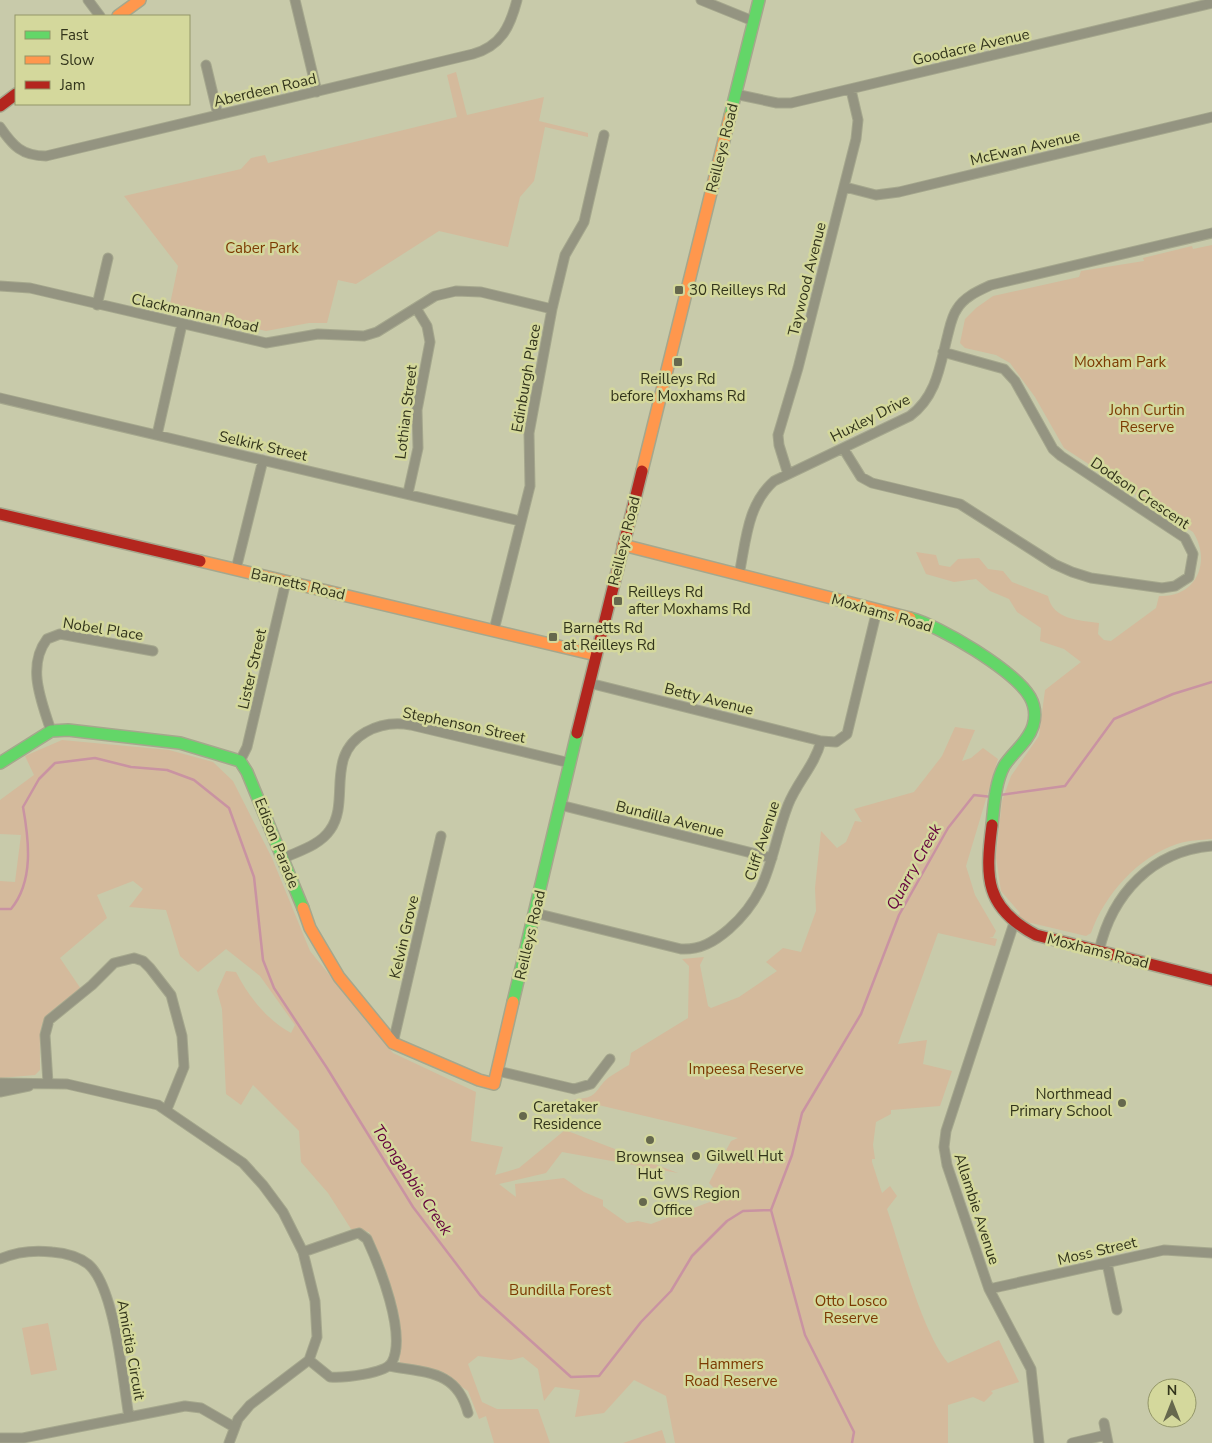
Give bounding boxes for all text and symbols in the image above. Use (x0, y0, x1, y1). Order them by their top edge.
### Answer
legend (15, 15, 190, 105)
street label: Goodacre Avenue (911, 24, 1031, 70)
text: Fast (60, 25, 89, 45)
text: Slow (60, 50, 95, 70)
street label: Aberdeen Road (212, 68, 318, 112)
text: Jam (59, 75, 86, 95)
street label: Reilleys Road (701, 101, 743, 195)
street label: McEwan Avenue (968, 126, 1082, 170)
street label: Taywood Avenue (783, 220, 831, 338)
park label: Caber Park (225, 238, 299, 258)
place label: 30 Reilleys Rd (689, 280, 786, 300)
marker: 30 Reilleys Rd (673, 284, 685, 296)
street label: Clackmannan Road (129, 289, 261, 337)
street label: Edinburgh Place (507, 322, 545, 434)
park label: Moxham Park (1074, 352, 1166, 372)
marker: Reilleys Rd before Moxhams Rd (672, 356, 684, 368)
street label: Lothian Street (390, 363, 422, 460)
place label: Reilleys Rd before Moxhams Rd (611, 369, 745, 406)
street label: Huxley Drive (827, 389, 913, 447)
park label: John Curtin Reserve (1108, 400, 1185, 437)
street label: Selkirk Street (217, 426, 310, 466)
street label: Dodson Crescent (1087, 452, 1194, 534)
street label: Reilleys Road (603, 494, 645, 588)
street label: Barnetts Road (249, 563, 347, 605)
place label: Reilleys Rd after Moxhams Rd (628, 582, 751, 619)
street label: Moxhams Road (829, 589, 935, 637)
marker: Reilleys Rd after Moxhams Rd (612, 595, 624, 607)
street label: Nobel Place (61, 613, 145, 645)
place label: Barnetts Rd at Reilleys Rd (563, 618, 655, 655)
street label: Lister Street (233, 626, 271, 711)
marker: Barnetts Rd at Reilleys Rd (547, 631, 559, 643)
street label: Betty Avenue (662, 678, 756, 720)
street label: Stephenson Street (401, 702, 528, 748)
street label: Edison Parade (250, 795, 304, 891)
street label: Bundilla Avenue (614, 796, 726, 842)
street label: Cliff Avenue (740, 799, 784, 883)
water label: Quarry Creek (881, 819, 947, 914)
street label: Reilleys Road (510, 888, 550, 982)
street label: Kelvin Grove (385, 893, 423, 981)
street label: Moxhams Road (1045, 929, 1151, 973)
park label: Impeesa Reserve (689, 1059, 803, 1079)
place label: Northmead Primary School (1010, 1084, 1113, 1121)
place label: Caretaker Residence (533, 1097, 602, 1134)
marker: Northmead Primary School (1116, 1097, 1128, 1109)
marker: Caretaker Residence (517, 1110, 529, 1122)
water label: Toongabbie Creek (367, 1120, 458, 1241)
marker: Brownsea Hut (644, 1134, 656, 1146)
place label: Gilwell Hut (706, 1146, 784, 1166)
place label: Brownsea Hut (616, 1147, 684, 1184)
marker: Gilwell Hut (690, 1150, 702, 1162)
street label: Allambie Avenue (950, 1151, 1004, 1267)
place label: GWS Region Office (653, 1183, 740, 1220)
marker: GWS Region Office (637, 1196, 649, 1208)
street label: Moss Street (1056, 1232, 1139, 1270)
park label: Bundilla Forest (509, 1280, 612, 1300)
park label: Otto Losco Reserve (815, 1291, 887, 1328)
street label: Amicitia Circuit (112, 1298, 150, 1402)
park label: Hammers Road Reserve (684, 1354, 778, 1391)
north arrow (1147, 1378, 1197, 1428)
text: N (1167, 1381, 1177, 1400)

